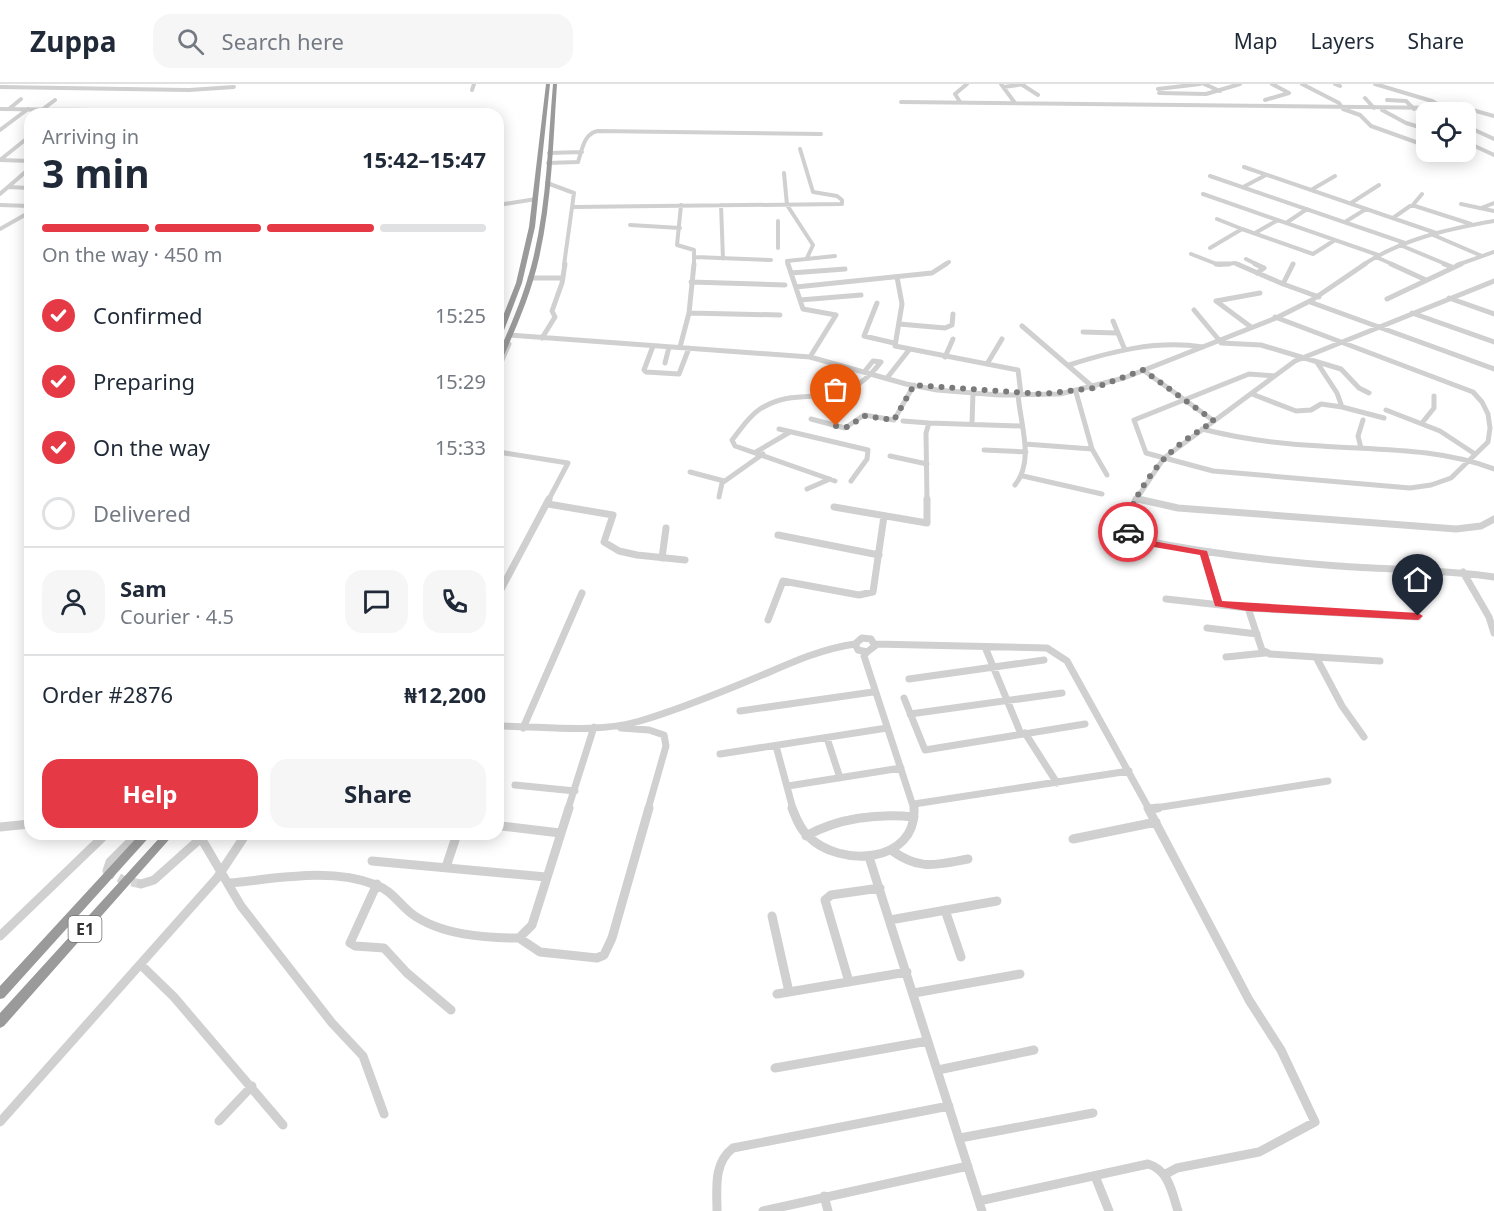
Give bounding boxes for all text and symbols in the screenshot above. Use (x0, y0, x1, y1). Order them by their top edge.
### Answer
search box (153, 14, 573, 68)
text: Zuppa (30, 22, 117, 60)
icon: search (174, 25, 207, 58)
text: Search here (222, 26, 344, 56)
text: Map (1234, 27, 1278, 55)
text: Layers (1311, 27, 1375, 55)
text: Share (1408, 27, 1464, 55)
map controls (1416, 102, 1476, 162)
button: locate (1416, 102, 1476, 162)
text: Arriving in (42, 123, 139, 150)
text: 15:42–15:47 (362, 144, 486, 174)
text: 3 min (42, 146, 149, 199)
text: On the way · 450 m (42, 241, 222, 268)
icon: check (42, 299, 75, 332)
text: Confirmed (93, 300, 203, 330)
text: 15:25 (435, 302, 486, 329)
pin (810, 364, 861, 426)
icon: check (42, 365, 75, 398)
text: Preparing (93, 366, 195, 396)
text: 15:29 (435, 368, 486, 395)
icon: bag (819, 373, 852, 406)
icon: check (42, 431, 75, 464)
text: On the way (93, 432, 210, 462)
text: 15:33 (435, 434, 486, 461)
text: Delivered (93, 498, 191, 528)
courier (1098, 502, 1158, 562)
icon: car (1112, 516, 1145, 549)
pin (1392, 554, 1443, 616)
icon: home (1401, 563, 1434, 596)
button: person (42, 570, 105, 633)
button: chat (345, 570, 408, 633)
button: phone (423, 570, 486, 633)
text: Sam (120, 573, 167, 603)
text: Courier · 4.5 (120, 603, 234, 630)
text: Order #2876 (42, 679, 173, 709)
text: ₦12,200 (404, 679, 486, 709)
button: Help (42, 759, 258, 828)
button: Share (270, 759, 486, 828)
road number: E1 (68, 916, 101, 942)

